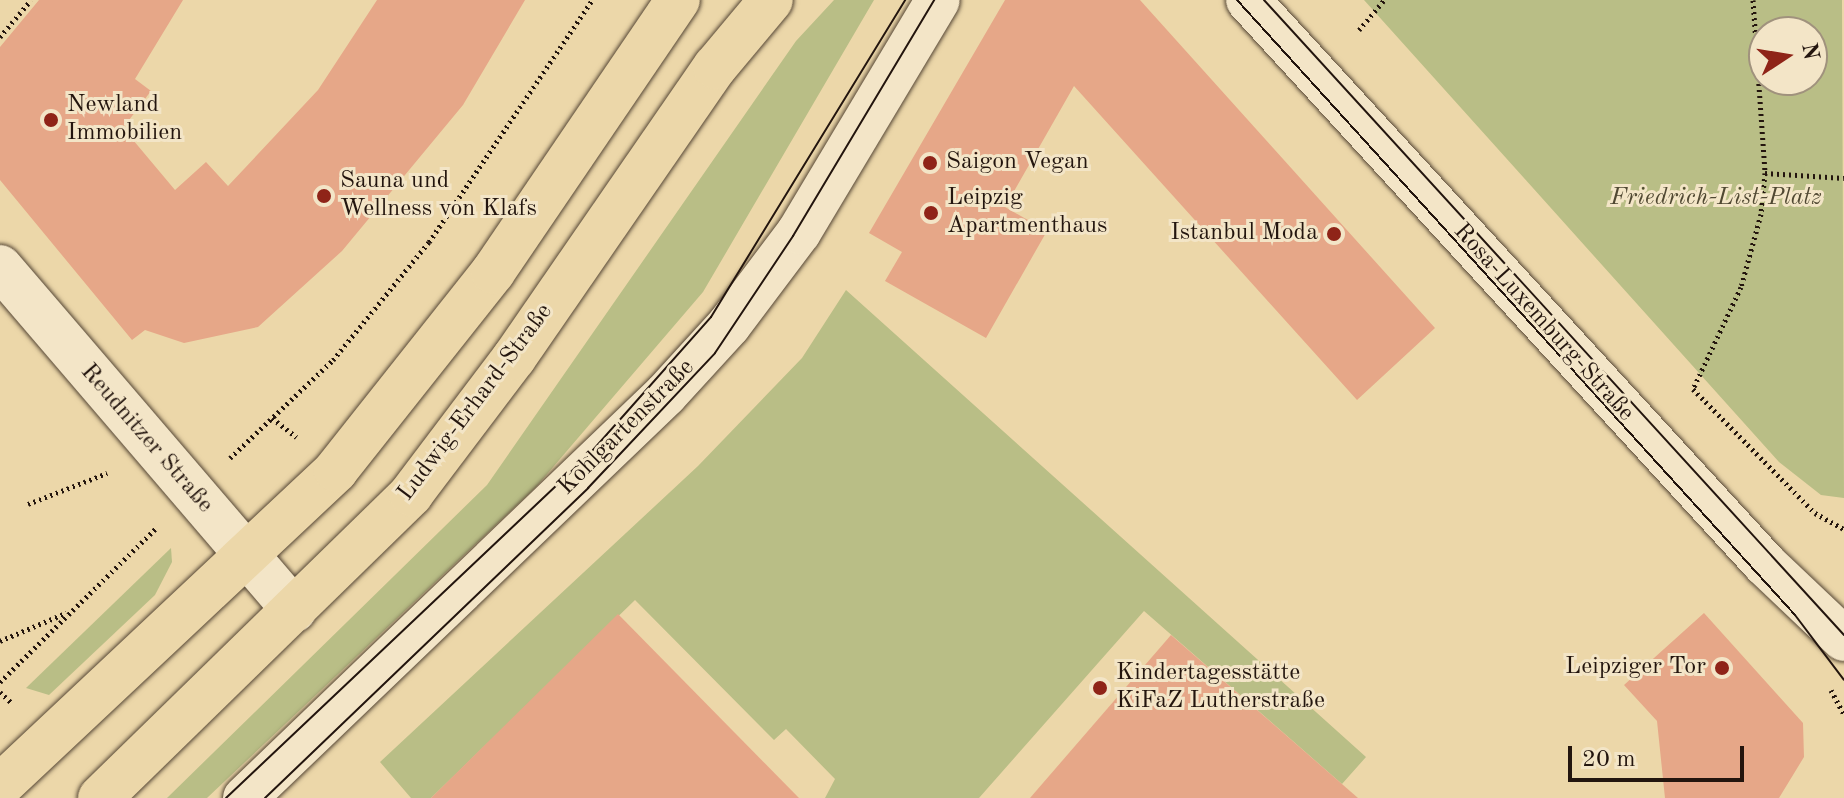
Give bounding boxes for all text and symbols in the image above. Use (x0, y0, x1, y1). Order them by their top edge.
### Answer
north arrow (1748, 16, 1828, 96)
text: N (1797, 41, 1822, 62)
place label: Newland Immobilien (67, 92, 182, 148)
marker: Newland Immobilien (42, 111, 60, 129)
place label: Saigon Vegan (946, 149, 1089, 177)
marker: Saigon Vegan (921, 154, 939, 172)
place label: Sauna und Wellness von Klafs (340, 168, 537, 224)
place label: Leipzig Apartmenthaus (947, 185, 1107, 241)
park label: Friedrich-List-Platz (1610, 185, 1822, 213)
marker: Sauna und Wellness von Klafs (315, 187, 333, 205)
marker: Leipzig Apartmenthaus (922, 204, 940, 222)
street label: Rosa-Luxemburg-Straße (1446, 218, 1640, 428)
place label: Istanbul Moda (1170, 220, 1318, 248)
marker: Istanbul Moda (1325, 225, 1343, 243)
street label: Ludwig-Erhard-Straße (392, 299, 560, 507)
street label: Kohlgartenstraße (553, 354, 701, 502)
street label: Reudnitzer Straße (73, 359, 219, 519)
place label: Leipziger Tor (1565, 654, 1706, 682)
marker: Leipziger Tor (1713, 659, 1731, 677)
place label: Kindertagesstätte KiFaZ Lutherstraße (1116, 660, 1325, 716)
marker: Kindertagesstätte KiFaZ Lutherstraße (1091, 679, 1109, 697)
scale bar (1572, 730, 1748, 780)
text: 20 m (1582, 748, 1636, 772)

